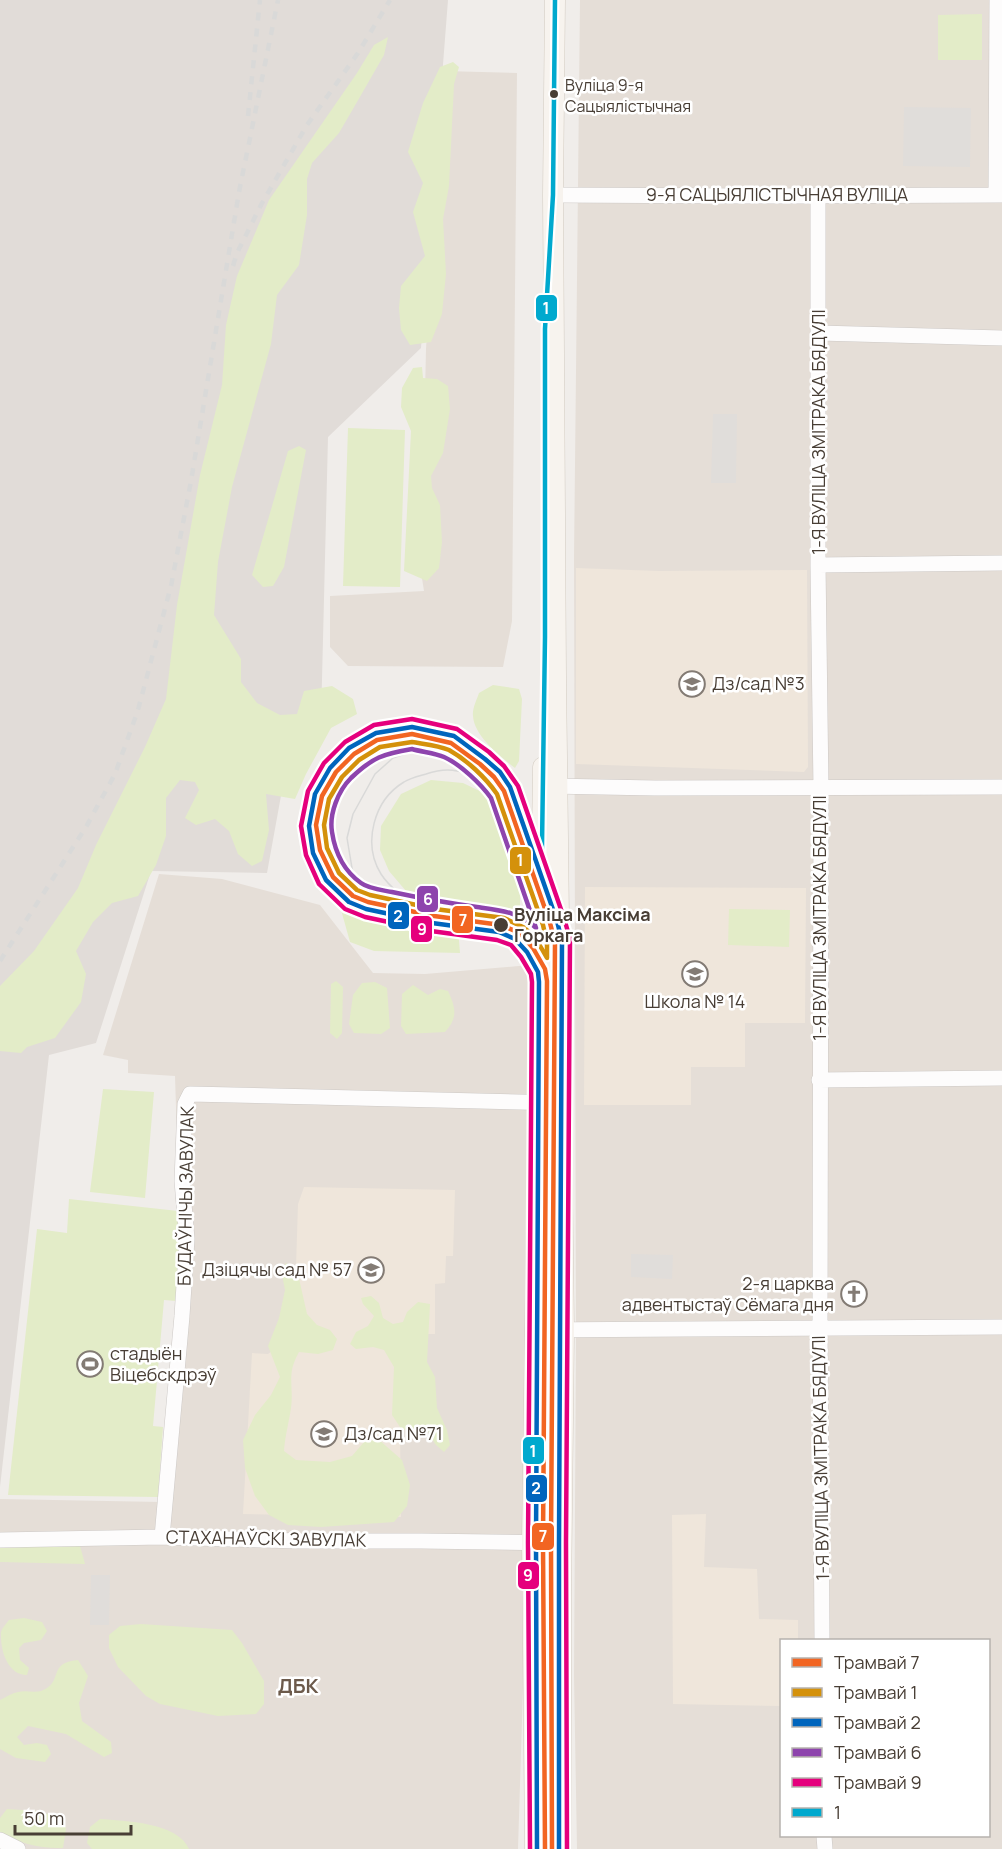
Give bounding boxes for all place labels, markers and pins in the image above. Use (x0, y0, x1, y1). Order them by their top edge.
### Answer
place label: Вуліца 9-я Сацыялістычная (565, 74, 691, 117)
marker: Вуліца 9-я Сацыялістычная (548, 88, 560, 100)
school or university icon: Дз/сад №3 (677, 669, 707, 699)
place label: Дз/сад №3 (712, 671, 805, 695)
place label: Вуліца Максіма Горкага (514, 902, 651, 947)
marker: Вуліца Максіма Горкага (492, 916, 510, 934)
school or university icon: Школа № 14 (680, 959, 710, 989)
place label: Школа № 14 (645, 989, 745, 1013)
school or university icon: Дзіцячы сад № 57 (356, 1255, 386, 1285)
place label: Дзіцячы сад № 57 (202, 1257, 352, 1281)
place label: 2-я царква адвентыстаў Сёмага дня (622, 1271, 834, 1316)
church icon: 2-я царква адвентыстаў Сёмага дня (839, 1279, 869, 1309)
place label: стадыён Віцебскдрэў (110, 1341, 217, 1386)
sports icon: стадыён Віцебскдрэў (75, 1349, 105, 1379)
school or university icon: Дз/сад №71 (309, 1419, 339, 1449)
place label: Дз/сад №71 (344, 1421, 443, 1445)

